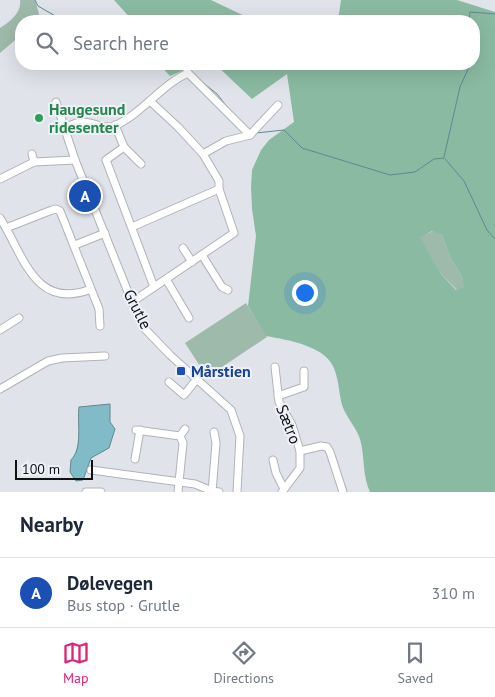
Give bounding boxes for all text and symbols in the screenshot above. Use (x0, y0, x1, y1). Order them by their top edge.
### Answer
search box (15, 15, 480, 70)
icon: search (33, 29, 61, 57)
text: Search here (73, 31, 169, 55)
place label: Haugesund ridesenter (49, 99, 125, 137)
marker: Haugesund ridesenter (33, 112, 45, 124)
pin: A (69, 177, 101, 215)
your location (292, 280, 318, 306)
street label: Grutle (120, 286, 156, 332)
place label: Mårstien (191, 361, 251, 381)
marker: Mårstien (175, 365, 187, 377)
street label: Sætro (272, 401, 306, 447)
scale bar (15, 457, 92, 480)
text: 100 m (22, 460, 60, 478)
text: Nearby (20, 511, 83, 538)
text: Dølevegen (67, 571, 153, 595)
text: A (31, 583, 41, 603)
text: 310 m (432, 583, 475, 603)
text: Bus stop · Grutle (67, 595, 180, 615)
tab: Map (62, 639, 90, 687)
tab: Directions (213, 639, 274, 687)
tab: Saved (398, 639, 433, 687)

